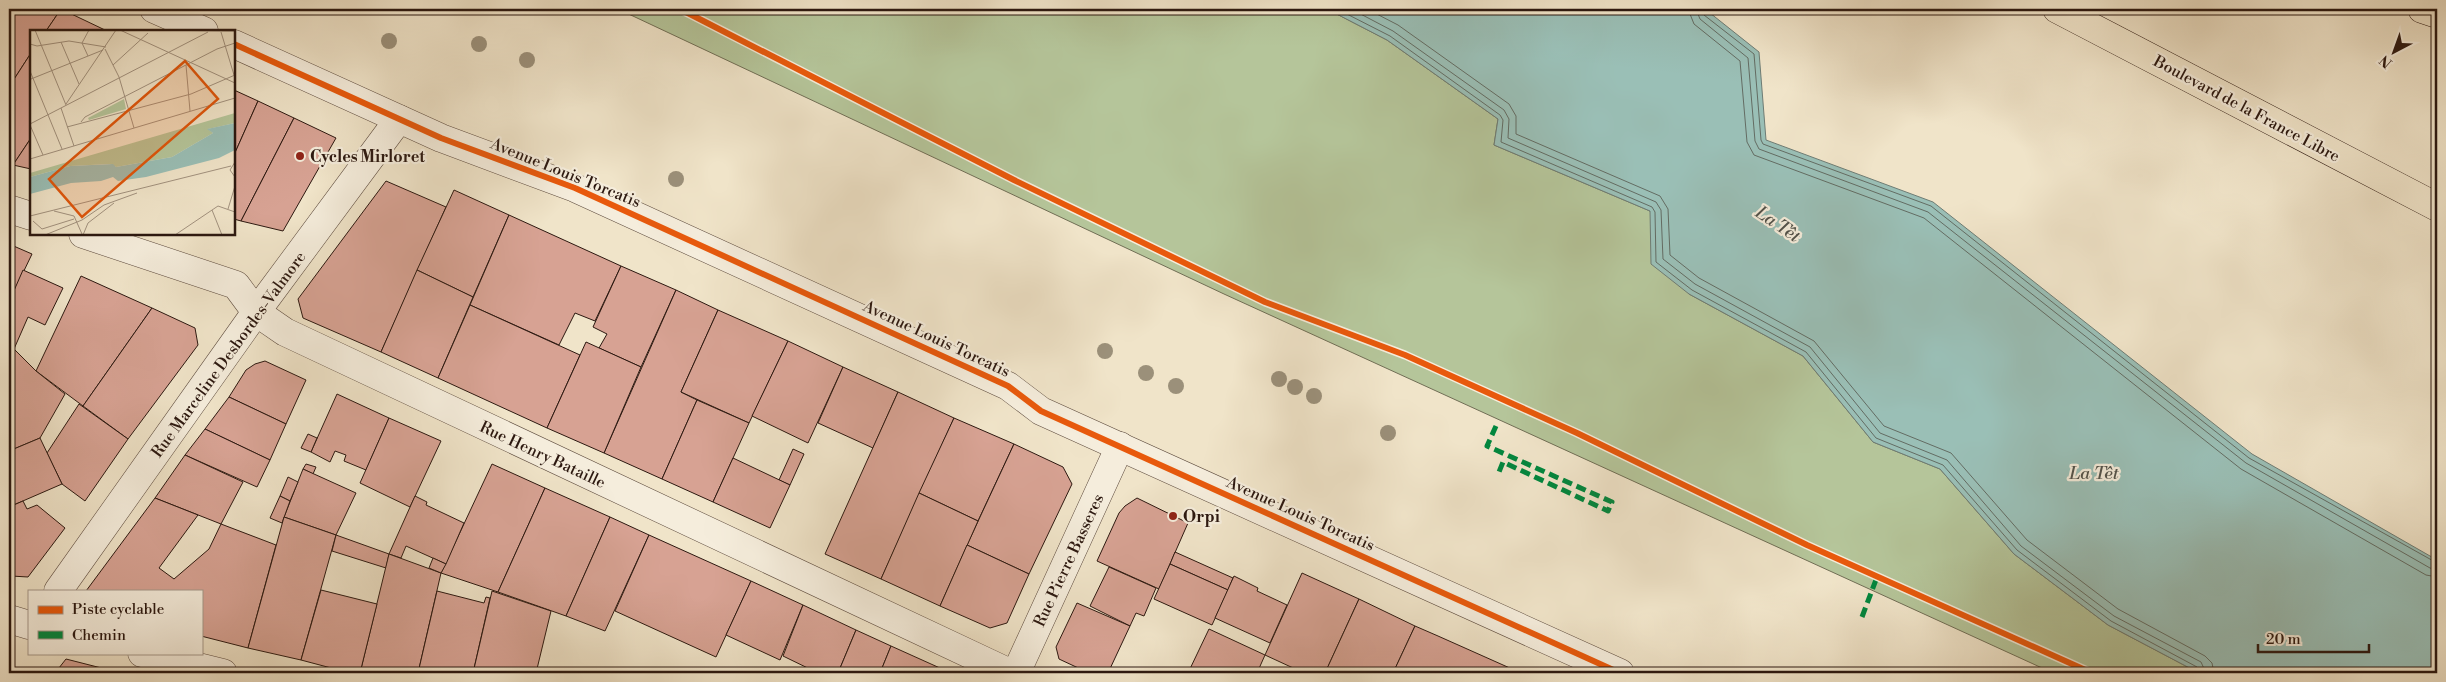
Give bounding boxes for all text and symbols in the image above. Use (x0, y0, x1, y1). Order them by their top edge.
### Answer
north arrow (2368, 28, 2418, 78)
inset map (30, 30, 235, 235)
street label: Boulevard de la France Libre (2149, 51, 2343, 167)
text: N (2376, 51, 2396, 71)
street label: Avenue Louis Torcatis (487, 133, 644, 212)
place label: Cycles Mirloret (310, 147, 425, 167)
marker: Cycles Mirloret (294, 150, 306, 162)
water label: La Têt (1750, 201, 1805, 248)
street label: Rue Marceline Desbordes-Valmore (147, 248, 310, 462)
street label: Avenue Louis Torcatis (859, 296, 1013, 382)
street label: Rue Henry Bataille (476, 417, 609, 493)
water label: La Têt (2068, 462, 2120, 485)
street label: Avenue Louis Torcatis (1223, 472, 1378, 556)
street label: Rue Pierre Basseres (1029, 491, 1109, 630)
place label: Orpi (1183, 507, 1220, 527)
marker: Orpi (1167, 510, 1179, 522)
legend (28, 590, 202, 654)
text: Piste cyclable (72, 600, 164, 619)
scale bar (2258, 622, 2370, 654)
text: Chemin (72, 626, 126, 645)
text: 20 m (2266, 630, 2301, 649)

